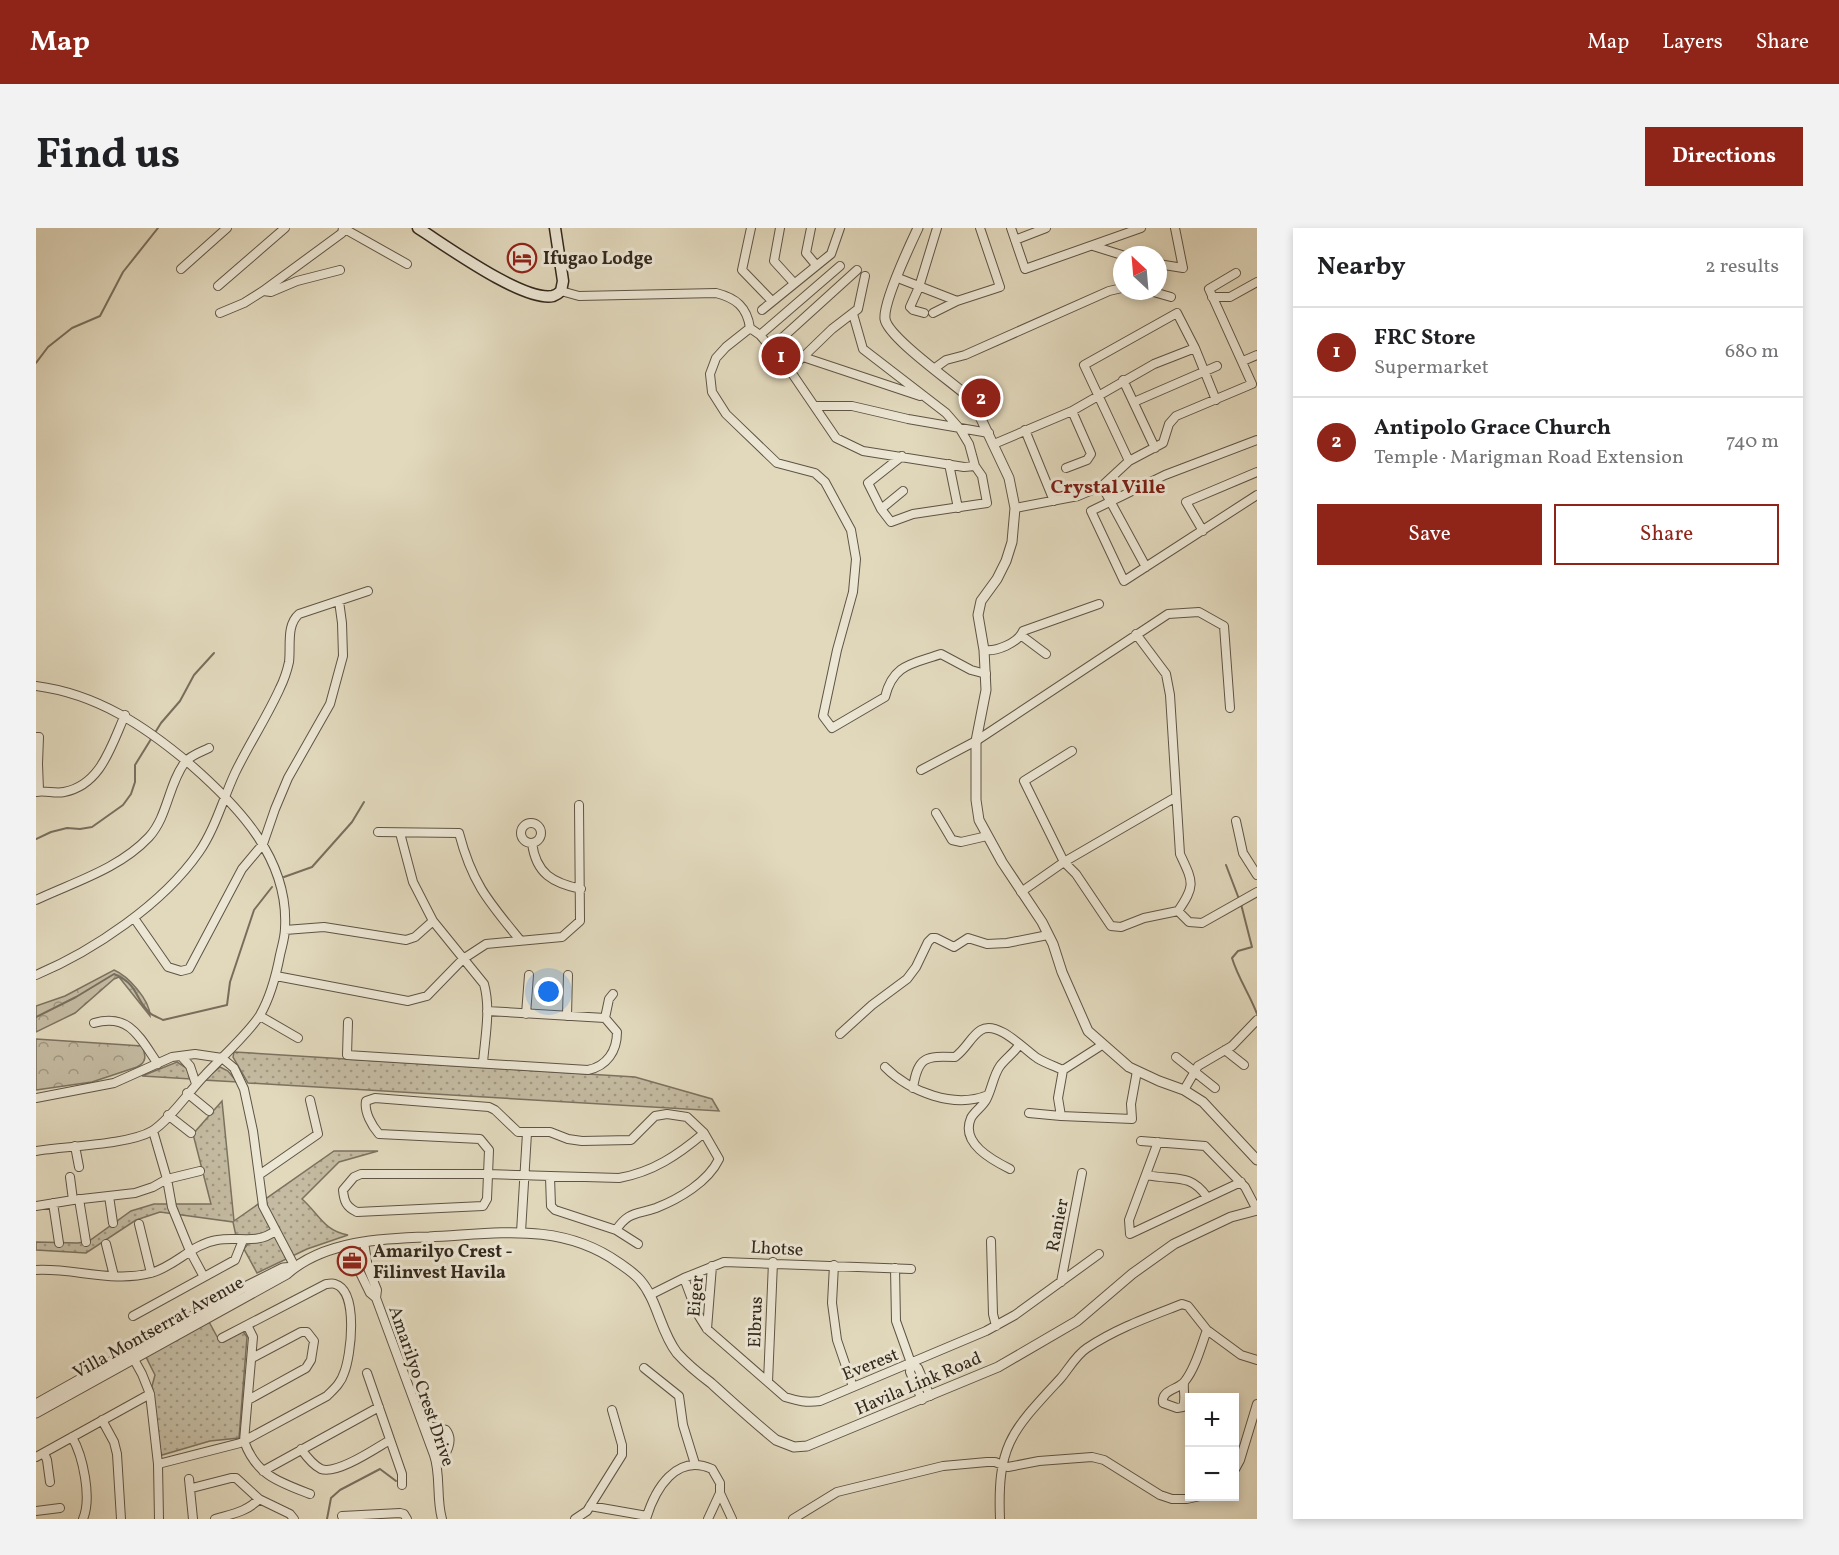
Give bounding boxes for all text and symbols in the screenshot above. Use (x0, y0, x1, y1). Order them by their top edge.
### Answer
text: Map (30, 23, 90, 62)
text: Map (1587, 28, 1629, 57)
text: Layers (1662, 28, 1723, 57)
text: Share (1756, 28, 1809, 57)
text: Find us (36, 127, 180, 186)
button: Directions (1645, 127, 1803, 186)
hotel icon: Ifugao Lodge (506, 242, 538, 274)
north arrow (1113, 246, 1167, 300)
place label: Ifugao Lodge (543, 247, 653, 272)
text: Nearby (1317, 249, 1406, 285)
text: 2 results (1705, 253, 1779, 281)
text: FRC Store (1374, 323, 1476, 354)
pin: 1 (762, 334, 800, 378)
text: 1 (1332, 338, 1341, 366)
text: 680 m (1725, 338, 1779, 366)
text: Supermarket (1374, 354, 1489, 382)
pin: 2 (962, 376, 1000, 420)
text: Antipolo Grace Church (1374, 413, 1611, 444)
text: 2 (1331, 428, 1342, 456)
text: 740 m (1726, 428, 1779, 456)
text: Temple · Marigman Road Extension (1374, 444, 1684, 472)
district label: Crystal Ville (1050, 474, 1166, 502)
button: Save (1317, 504, 1542, 565)
button: Share (1554, 504, 1779, 565)
your location (534, 977, 563, 1006)
street label: Ranier (1041, 1196, 1076, 1254)
street label: Lhotse (750, 1236, 804, 1263)
place label: Amarilyo Crest - Filinvest Havila (373, 1240, 513, 1286)
office icon: Amarilyo Crest - Filinvest Havila (336, 1245, 368, 1277)
street label: Villa Montserrat Avenue (69, 1271, 249, 1386)
street label: Eiger (682, 1274, 711, 1318)
street label: Elbrus (743, 1296, 770, 1348)
street label: Amarilyo Crest Drive (381, 1303, 460, 1470)
street label: Everest (839, 1343, 902, 1388)
street label: Havila Link Road (851, 1346, 986, 1422)
map controls (1185, 1393, 1239, 1501)
button: + (1185, 1393, 1239, 1447)
button: − (1185, 1447, 1239, 1501)

